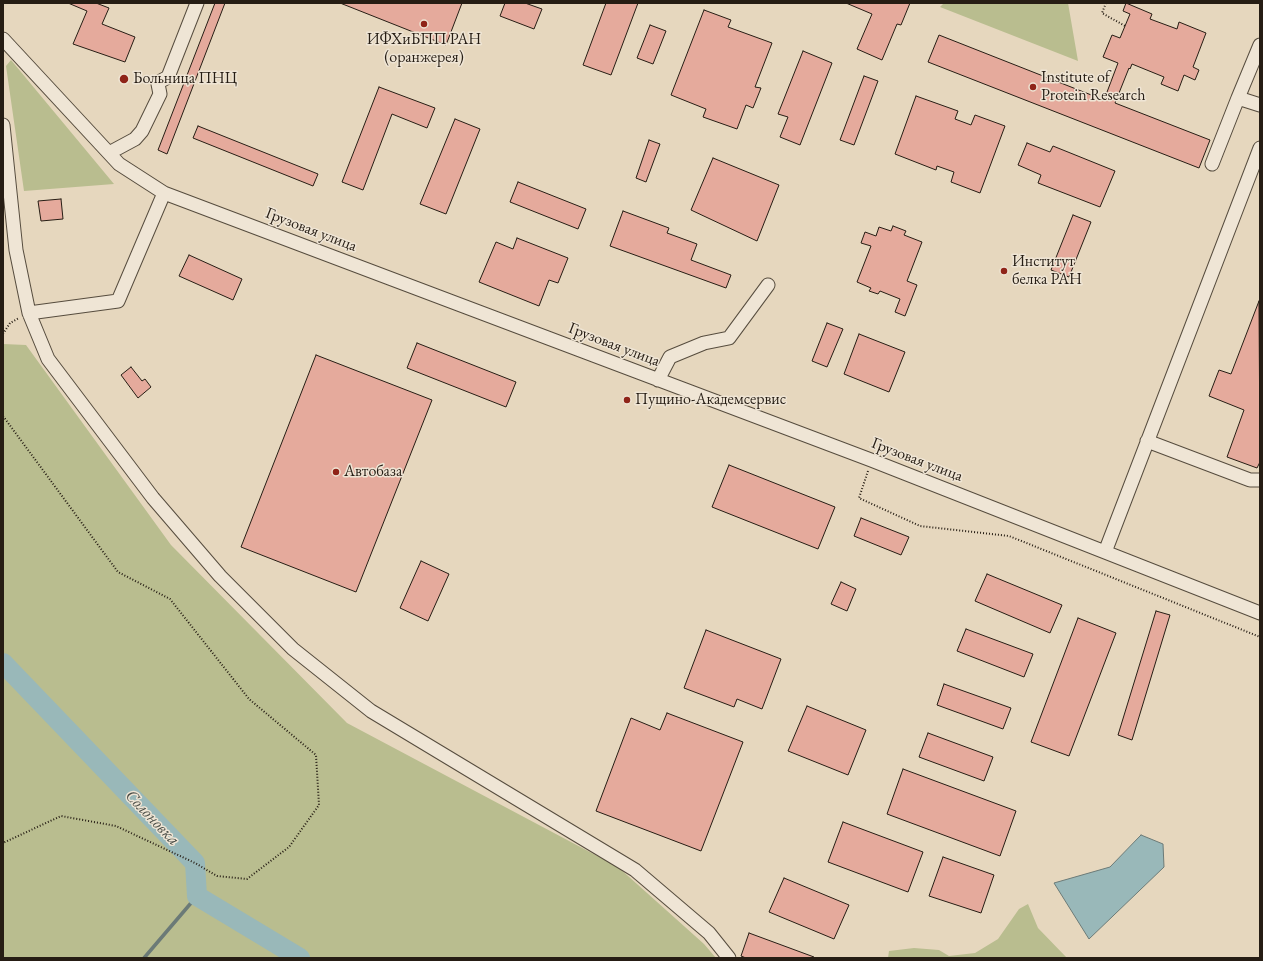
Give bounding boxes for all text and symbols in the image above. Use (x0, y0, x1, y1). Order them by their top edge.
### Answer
marker: ИФХиБПП РАН (оранжерея) (419, 19, 429, 29)
place label: ИФХиБПП РАН (оранжерея) (367, 30, 481, 68)
place label: Institute of Protein Research (1041, 68, 1145, 106)
place label: Больница ПНЦ (133, 69, 237, 89)
marker: Больница ПНЦ (118, 73, 130, 85)
marker: Institute of Protein Research (1028, 82, 1038, 92)
street label: Грузовая улица (263, 204, 359, 256)
place label: Институт белка РАН (1012, 252, 1082, 290)
marker: Институт белка РАН (999, 266, 1009, 276)
street label: Грузовая улица (566, 319, 662, 371)
place label: Пущино-Академсервис (635, 390, 786, 410)
marker: Пущино-Академсервис (622, 395, 632, 405)
street label: Грузовая улица (869, 434, 965, 486)
place label: Автобаза (344, 462, 402, 482)
marker: Автобаза (331, 467, 341, 477)
water label: Солоновка (121, 786, 183, 850)

